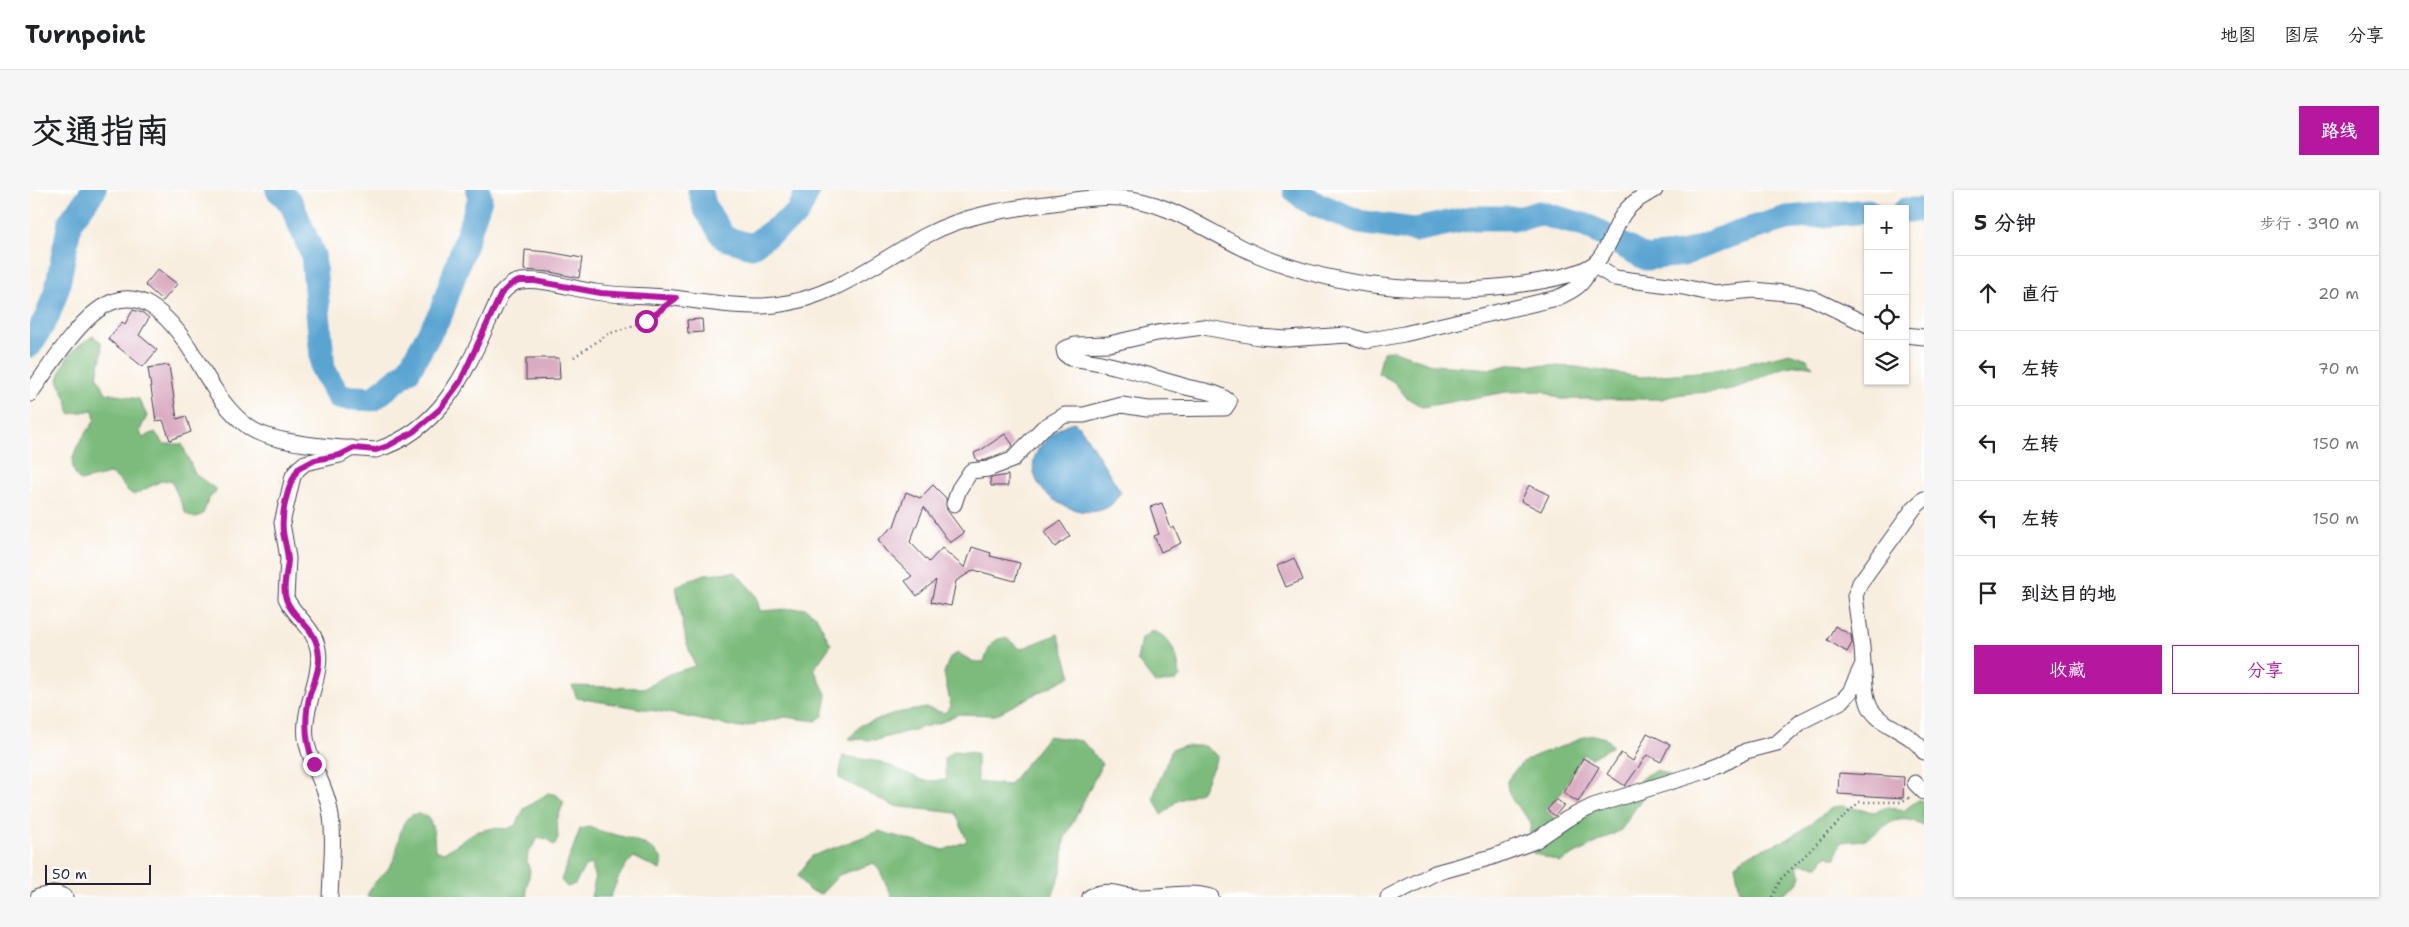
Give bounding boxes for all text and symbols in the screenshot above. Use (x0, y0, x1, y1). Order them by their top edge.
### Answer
text: Turnpoint (25, 19, 146, 51)
text: 地图 (2220, 23, 2256, 47)
text: 图层 (2284, 23, 2320, 47)
text: 分享 (2348, 23, 2384, 47)
button: 路线 (2299, 106, 2379, 155)
text: 交通指南 (30, 107, 170, 154)
map controls (1864, 205, 1909, 385)
button: + (1864, 205, 1909, 250)
text: 5 分钟 (1974, 209, 2036, 237)
text: 步行 · 390 m (2260, 213, 2359, 234)
button: − (1864, 250, 1909, 295)
icon: ahead (1974, 279, 2002, 307)
text: 直行 (2021, 281, 2059, 306)
text: 20 m (2318, 283, 2359, 304)
button: locate (1864, 295, 1909, 340)
route start (635, 310, 658, 333)
button: layers (1864, 340, 1909, 385)
icon: left (1974, 354, 2002, 382)
text: 左转 (2021, 356, 2059, 381)
text: 70 m (2318, 358, 2359, 379)
icon: left (1974, 429, 2002, 457)
text: 左转 (2021, 431, 2059, 456)
text: 150 m (2312, 433, 2359, 454)
icon: left (1974, 504, 2002, 532)
text: 左转 (2021, 506, 2059, 531)
text: 150 m (2312, 508, 2359, 529)
icon: arrive (1974, 579, 2002, 607)
text: 到达目的地 (2021, 581, 2116, 606)
button: 收藏 (1974, 645, 2162, 694)
button: 分享 (2172, 645, 2359, 694)
route end (303, 753, 326, 776)
scale bar (45, 862, 151, 885)
text: 50 m (52, 865, 87, 883)

